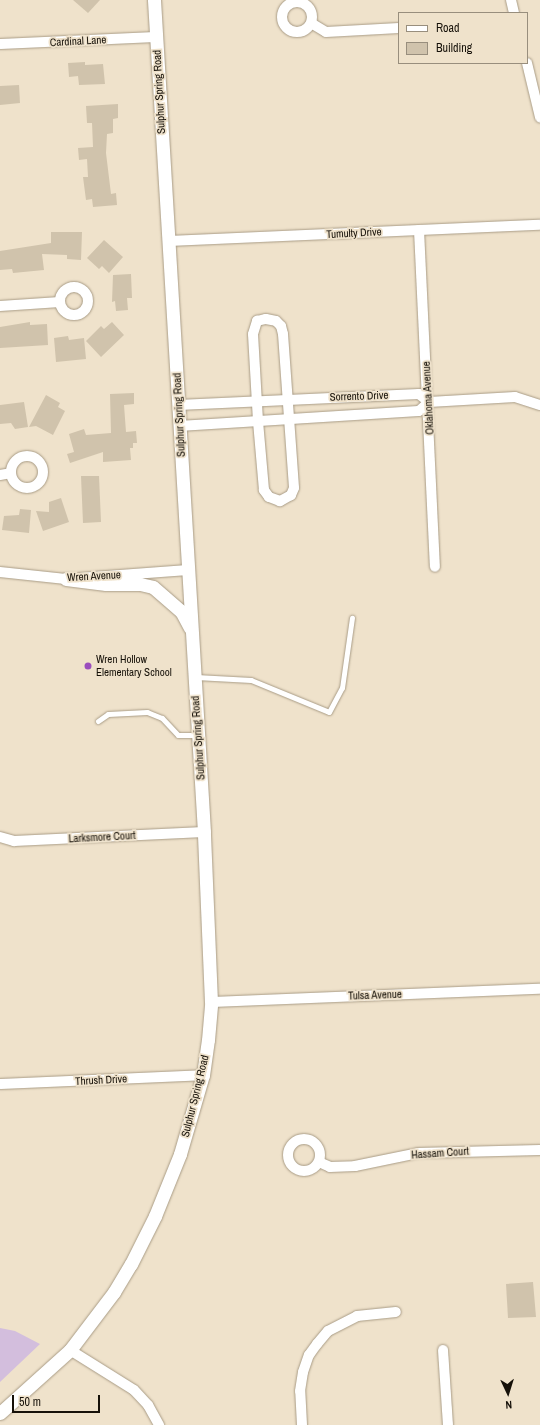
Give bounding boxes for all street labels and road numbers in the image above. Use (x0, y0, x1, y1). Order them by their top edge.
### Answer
street label: Cardinal Lane (49, 33, 107, 49)
street label: Sulphur Spring Road (150, 50, 168, 134)
street label: Tumulty Drive (326, 225, 382, 241)
street label: Oklahoma Avenue (419, 361, 437, 435)
street label: Sulphur Spring Road (170, 373, 188, 457)
street label: Sorrento Drive (329, 388, 389, 404)
street label: Wren Avenue (67, 568, 121, 584)
street label: Sulphur Spring Road (188, 696, 208, 780)
street label: Larksmore Court (68, 829, 136, 845)
street label: Tulsa Avenue (348, 987, 402, 1003)
street label: Sulphur Spring Road (178, 1054, 212, 1138)
street label: Thrush Drive (75, 1072, 127, 1088)
street label: Hassam Court (411, 1144, 469, 1162)

